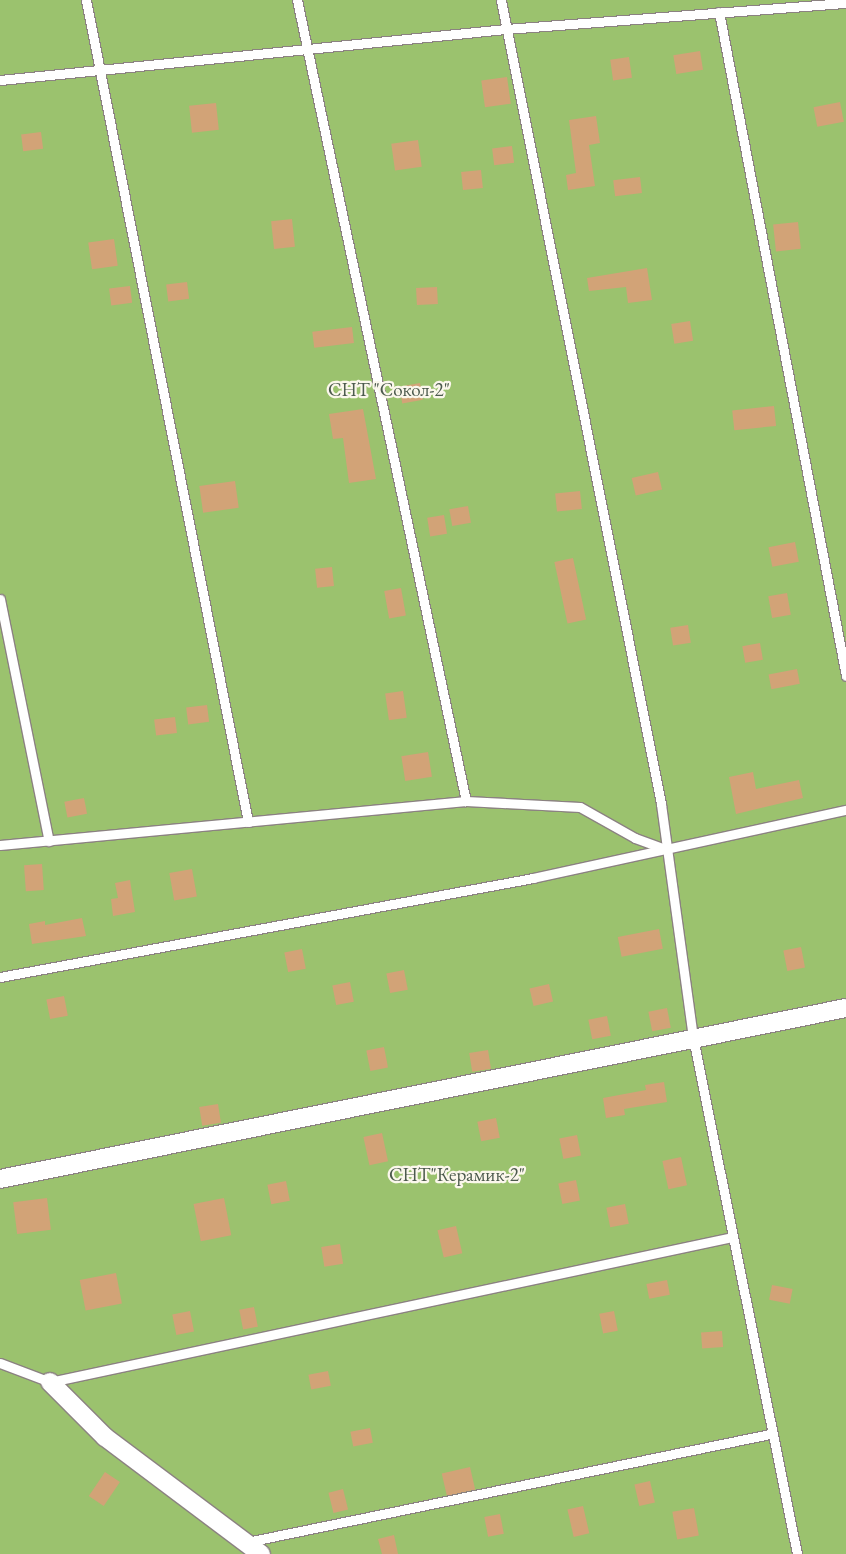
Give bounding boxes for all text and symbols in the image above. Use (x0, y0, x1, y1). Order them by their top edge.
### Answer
park label: СНТ "Сокол-2" (328, 379, 450, 401)
park label: СНТ"Керамик-2" (389, 1164, 525, 1186)

